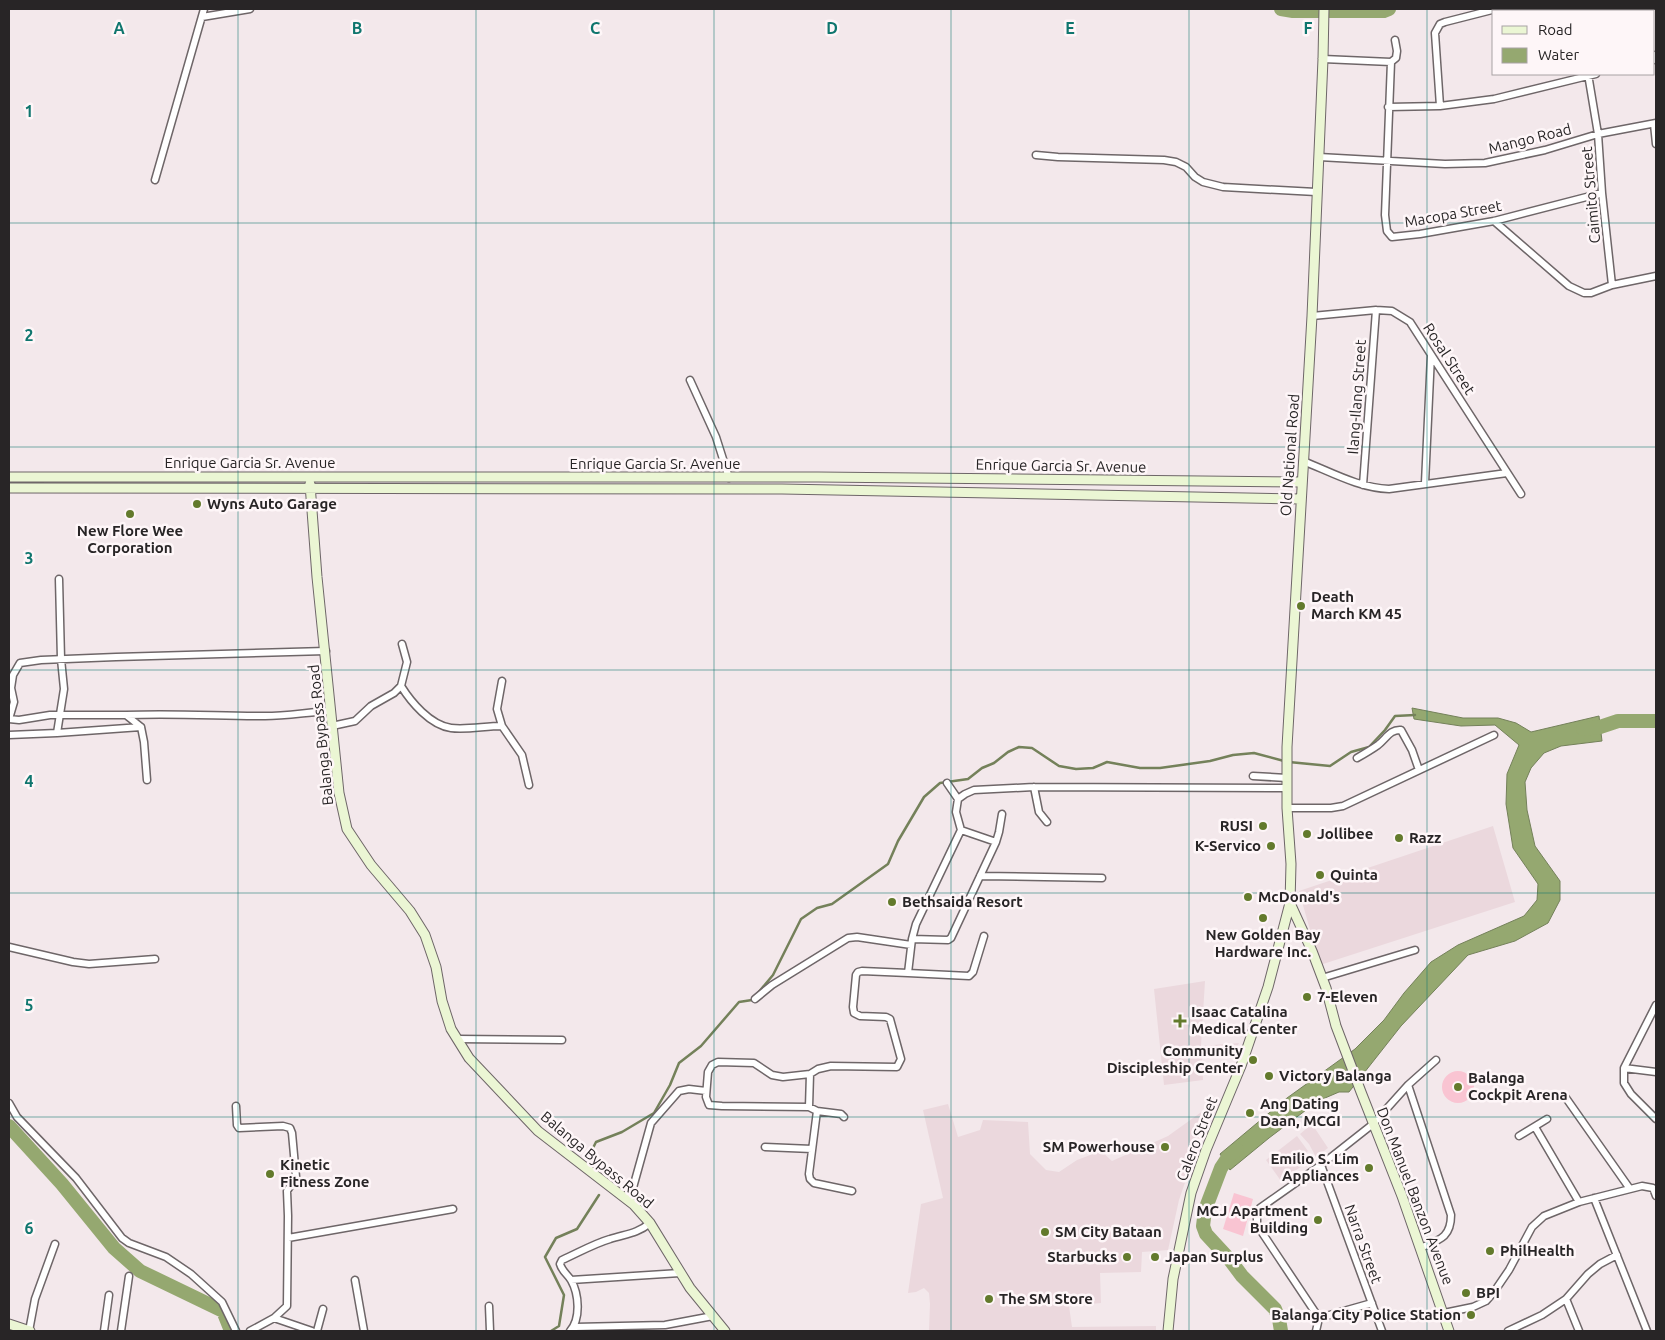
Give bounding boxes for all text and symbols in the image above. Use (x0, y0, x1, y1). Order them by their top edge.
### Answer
legend (1492, 10, 1655, 75)
text: A (113, 19, 125, 37)
text: B (352, 19, 362, 37)
text: C (590, 19, 600, 37)
text: D (826, 19, 838, 37)
text: E (1065, 19, 1075, 37)
text: F (1304, 19, 1313, 37)
text: Road (1538, 21, 1573, 38)
text: Water (1538, 46, 1579, 63)
text: 1 (24, 102, 34, 120)
street label: Mango Road (1487, 120, 1573, 157)
street label: Caimito Street (1578, 146, 1603, 244)
street label: Macopa Street (1403, 197, 1503, 230)
street label: Rosal Street (1420, 320, 1479, 398)
text: 2 (24, 326, 34, 344)
street label: Ilang-Ilang Street (1344, 339, 1369, 455)
street label: Old National Road (1277, 393, 1302, 517)
street label: Enrique Garcia Sr. Avenue (165, 454, 335, 471)
street label: Enrique Garcia Sr. Avenue (570, 455, 740, 472)
street label: Enrique Garcia Sr. Avenue (975, 456, 1147, 475)
place label: Wyns Auto Garage (207, 495, 337, 512)
marker: Wyns Auto Garage (191, 498, 203, 510)
marker: New Flore Wee Corporation (124, 508, 136, 520)
place label: New Flore Wee Corporation (77, 522, 183, 556)
text: 3 (24, 549, 34, 567)
place label: Death March KM 45 (1311, 588, 1402, 622)
marker: Death March KM 45 (1295, 600, 1307, 612)
street label: Balanga Bypass Road (305, 664, 336, 806)
text: 4 (24, 772, 34, 790)
place label: RUSI (1220, 817, 1253, 834)
marker: RUSI (1257, 820, 1269, 832)
place label: Jollibee (1317, 825, 1373, 842)
marker: Jollibee (1301, 828, 1313, 840)
place label: Razz (1409, 829, 1441, 846)
marker: Razz (1393, 832, 1405, 844)
place label: K-Servico (1195, 837, 1261, 854)
marker: K-Servico (1265, 840, 1277, 852)
place label: Quinta (1330, 866, 1378, 883)
marker: Quinta (1314, 869, 1326, 881)
place label: McDonald's (1258, 888, 1340, 905)
marker: McDonald's (1242, 891, 1254, 903)
place label: Bethsaida Resort (902, 893, 1023, 910)
marker: Bethsaida Resort (886, 896, 898, 908)
marker: New Golden Bay Hardware Inc. (1257, 912, 1269, 924)
place label: New Golden Bay Hardware Inc. (1206, 926, 1320, 960)
place label: 7-Eleven (1317, 988, 1378, 1005)
marker: 7-Eleven (1301, 991, 1313, 1003)
text: 5 (24, 996, 34, 1014)
place label: Isaac Catalina Medical Center (1191, 1003, 1298, 1037)
marker: Isaac Catalina Medical Center (1173, 1014, 1187, 1028)
place label: Community Discipleship Center (1107, 1042, 1244, 1076)
marker: Community Discipleship Center (1247, 1054, 1259, 1066)
place label: Victory Balanga (1279, 1067, 1392, 1084)
place label: Balanga Cockpit Arena (1468, 1069, 1568, 1103)
marker: Victory Balanga (1263, 1070, 1275, 1082)
marker: Balanga Cockpit Arena (1452, 1081, 1464, 1093)
street label: Calero Street (1173, 1094, 1220, 1183)
place label: Ang Dating Daan, MCGI (1260, 1095, 1341, 1129)
street label: Don Manuel Banzon Avenue (1374, 1105, 1457, 1287)
marker: Ang Dating Daan, MCGI (1244, 1107, 1256, 1119)
street label: Balanga Bypass Road (538, 1108, 657, 1212)
place label: SM Powerhouse (1043, 1138, 1155, 1155)
marker: SM Powerhouse (1159, 1141, 1171, 1153)
place label: Emilio S. Lim Appliances (1270, 1150, 1359, 1184)
place label: Kinetic Fitness Zone (280, 1156, 369, 1190)
marker: Emilio S. Lim Appliances (1363, 1162, 1375, 1174)
marker: Kinetic Fitness Zone (264, 1168, 276, 1180)
place label: MCJ Apartment Building (1196, 1202, 1309, 1236)
street label: Narra Street (1341, 1202, 1386, 1286)
marker: MCJ Apartment Building (1312, 1214, 1324, 1226)
text: 6 (24, 1219, 34, 1237)
place label: SM City Bataan (1055, 1223, 1162, 1240)
marker: SM City Bataan (1039, 1226, 1051, 1238)
place label: PhilHealth (1500, 1242, 1574, 1259)
marker: PhilHealth (1484, 1245, 1496, 1257)
place label: Starbucks (1047, 1248, 1117, 1265)
place label: Japan Surplus (1165, 1248, 1263, 1265)
marker: Starbucks (1121, 1251, 1133, 1263)
marker: Japan Surplus (1149, 1251, 1161, 1263)
place label: BPI (1476, 1284, 1500, 1301)
marker: BPI (1460, 1287, 1472, 1299)
place label: The SM Store (999, 1290, 1093, 1307)
marker: The SM Store (983, 1293, 995, 1305)
place label: Balanga City Police Station (1271, 1306, 1461, 1323)
marker: Balanga City Police Station (1465, 1309, 1477, 1321)

